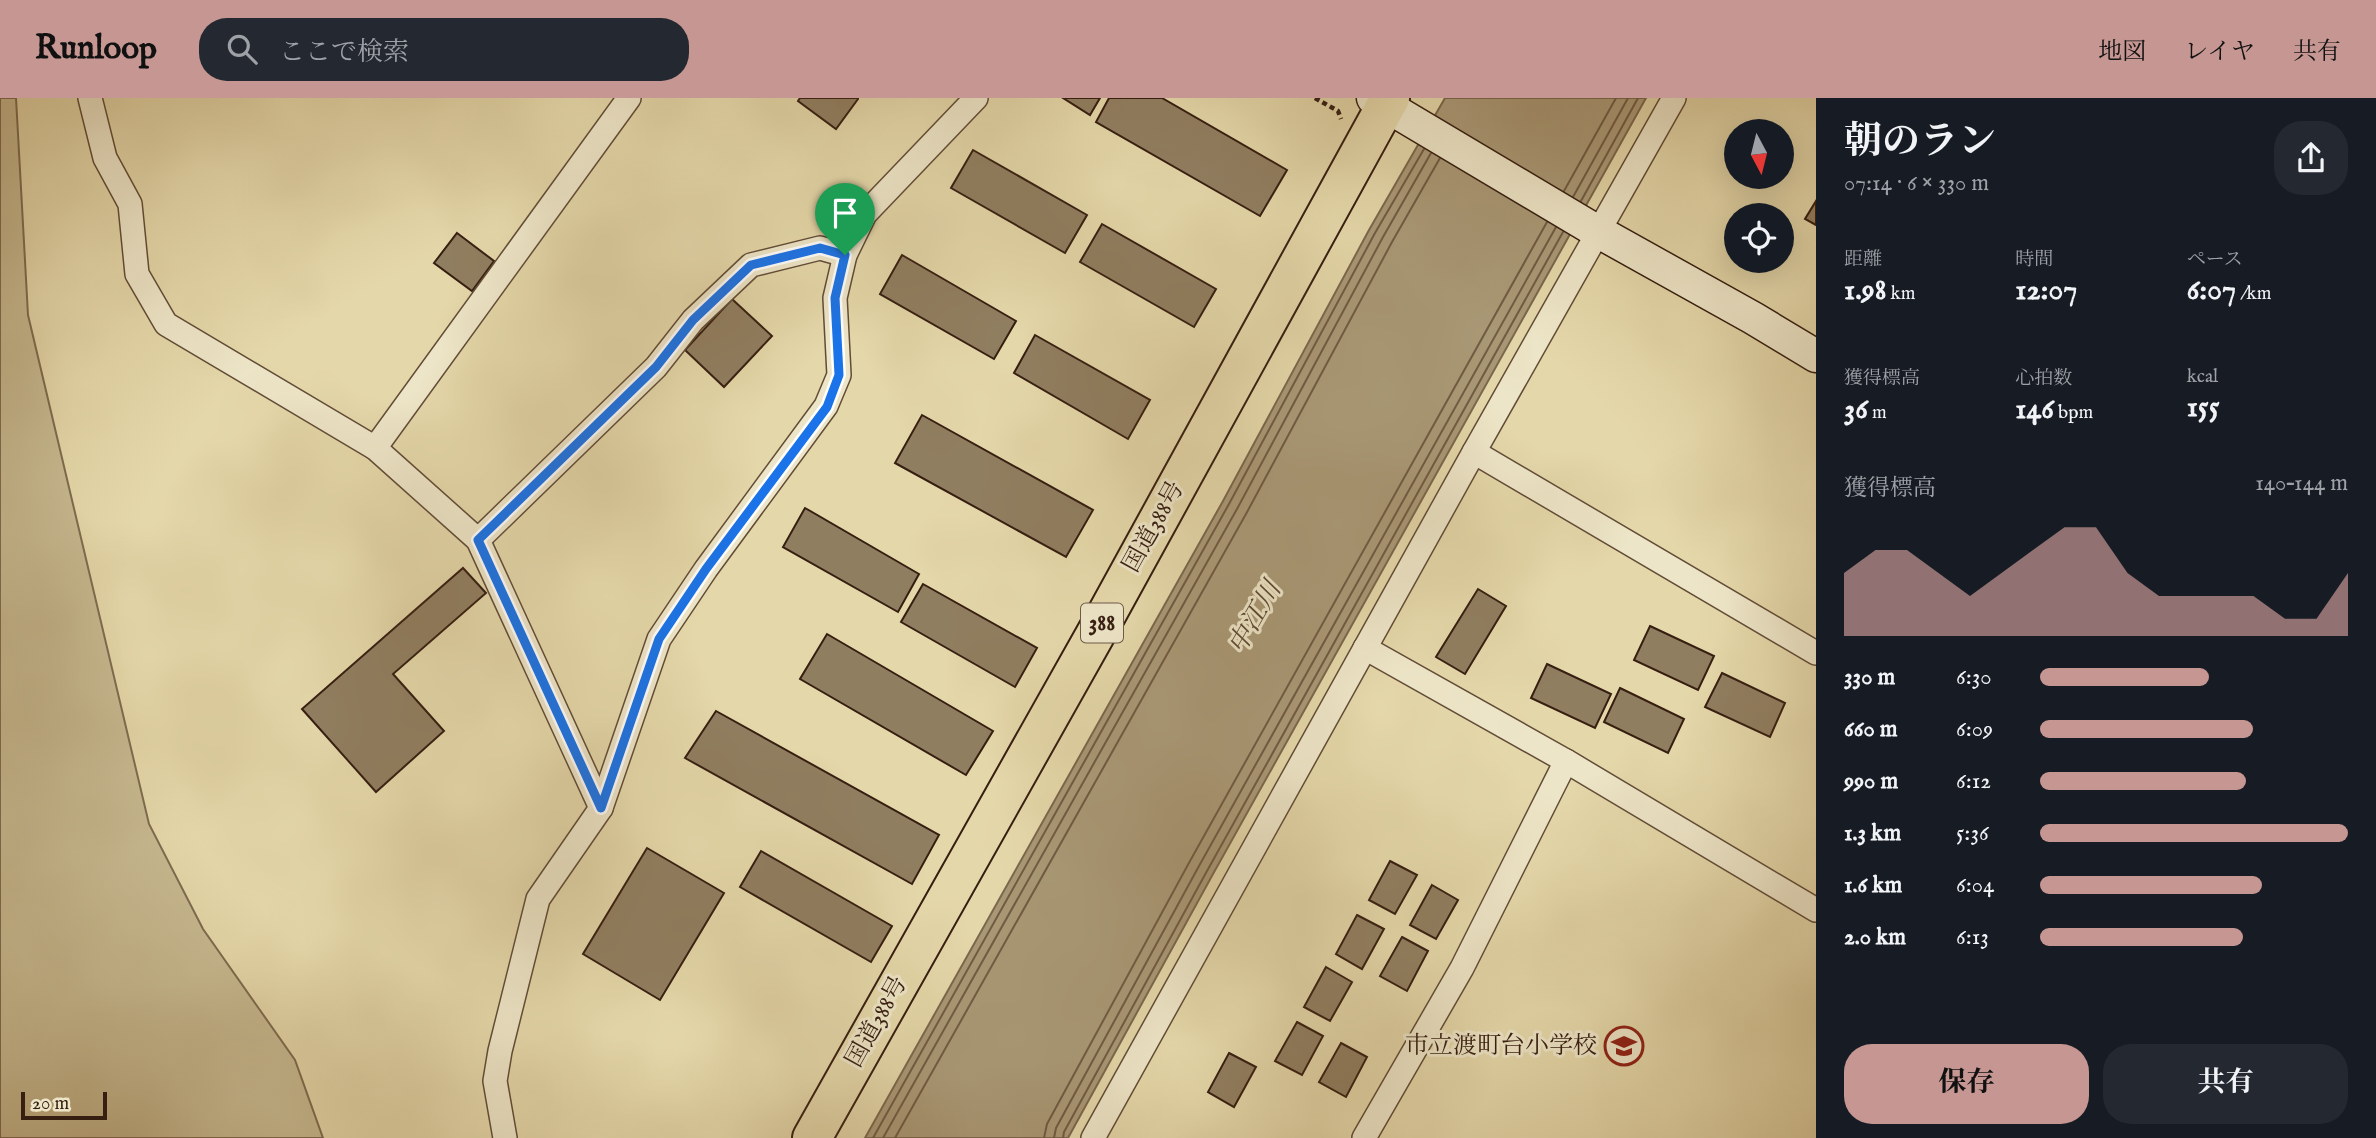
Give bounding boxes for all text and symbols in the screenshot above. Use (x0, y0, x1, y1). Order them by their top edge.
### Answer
search box (199, 18, 689, 81)
text: Runloop (35, 28, 157, 70)
icon: search (223, 30, 261, 68)
text: ここで検索 (279, 36, 409, 69)
text: 地図 (2098, 37, 2146, 68)
text: レイヤ (2184, 37, 2255, 68)
text: 共有 (2293, 37, 2341, 68)
north arrow (1724, 119, 1794, 189)
map controls (1724, 119, 1794, 273)
text: 朝のラン (1844, 119, 1996, 167)
button: share (2274, 121, 2348, 195)
text: 07:14 · 6 × 330 m (1844, 169, 1989, 198)
pin (815, 183, 875, 255)
icon: arrive (826, 194, 864, 232)
button: locate (1724, 203, 1794, 273)
text: 距離 (1844, 248, 1882, 272)
text: 時間 (2015, 248, 2053, 272)
text: ペース (2187, 248, 2243, 272)
text: 1.98 (1844, 272, 1886, 310)
text: 12:07 (2015, 272, 2077, 310)
text: 6:07 (2187, 272, 2236, 310)
text: km (1886, 282, 1915, 306)
text: /km (2236, 282, 2271, 306)
text: kcal (2187, 365, 2218, 389)
text: 獲得標高 (1844, 367, 1920, 391)
text: 心拍数 (2015, 367, 2072, 391)
text: 155 (2187, 389, 2220, 427)
text: 36 (1844, 391, 1868, 429)
text: 146 (2015, 391, 2054, 429)
text: m (1868, 401, 1887, 425)
text: bpm (2054, 401, 2093, 425)
text: 140–144 m (2255, 469, 2348, 498)
text: 獲得標高 (1844, 474, 1936, 503)
street label: 国道388号 (1116, 476, 1192, 578)
water label: 中江川 (1221, 573, 1290, 660)
road number: 388 (1081, 603, 1123, 642)
text: 330 m (1844, 663, 1895, 692)
text: 6:30 (1956, 663, 1992, 692)
text: 660 m (1844, 715, 1898, 744)
text: 6:09 (1956, 715, 1993, 744)
text: 990 m (1844, 767, 1898, 796)
text: 6:12 (1956, 767, 1991, 796)
text: 1.3 km (1844, 819, 1901, 848)
text: 5:36 (1956, 819, 1989, 848)
text: 1.6 km (1844, 871, 1902, 900)
text: 6:04 (1956, 871, 1994, 900)
text: 2.0 km (1844, 923, 1906, 952)
text: 6:13 (1956, 923, 1989, 952)
street label: 国道388号 (839, 971, 915, 1073)
school or university icon: 市立渡町台小学校 (1603, 1025, 1645, 1067)
place label: 市立渡町台小学校 (1405, 1031, 1597, 1062)
button: 保存 (1844, 1044, 2089, 1124)
button: 共有 (2103, 1044, 2348, 1124)
scale bar (21, 1089, 107, 1121)
text: 20 m (32, 1092, 69, 1116)

